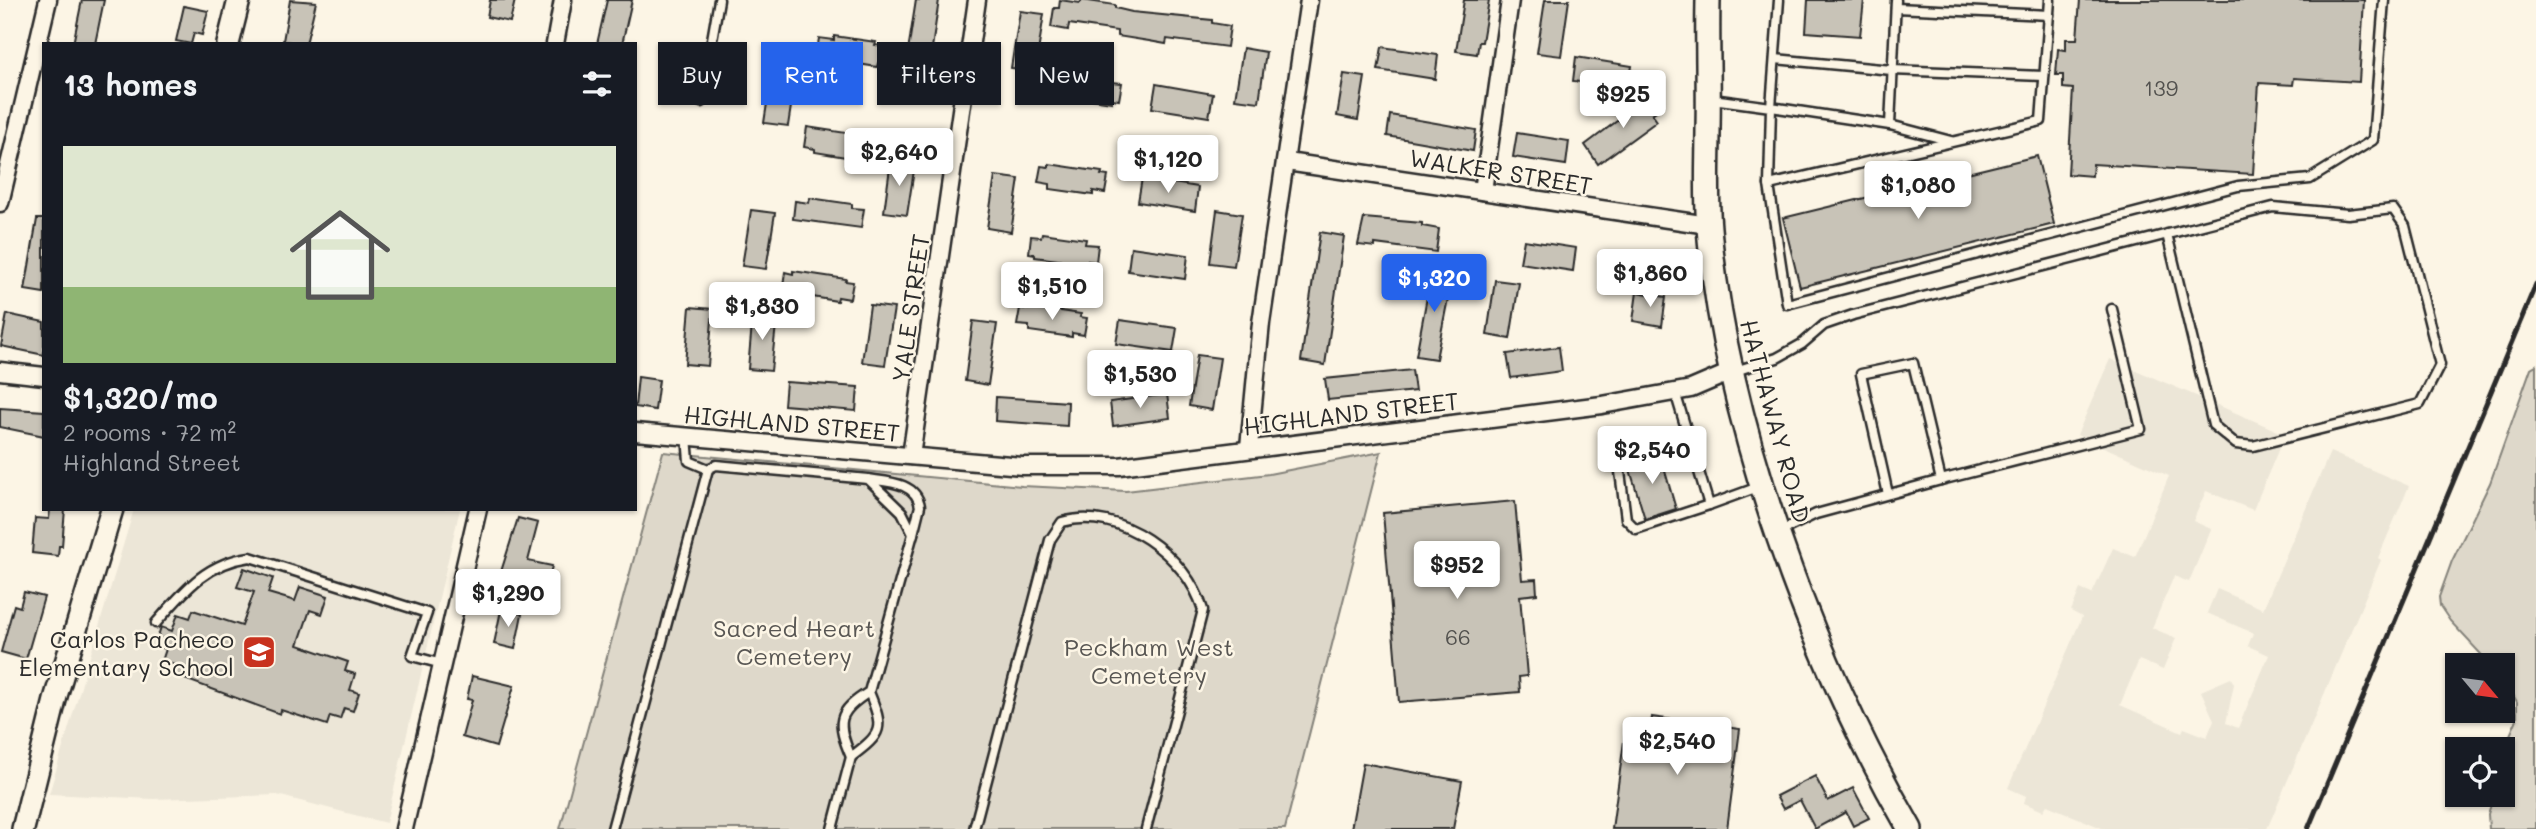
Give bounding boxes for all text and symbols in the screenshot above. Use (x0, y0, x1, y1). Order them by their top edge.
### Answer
chip: Buy (658, 42, 747, 105)
chip: Rent (761, 42, 863, 105)
chip: Filters (877, 42, 1001, 105)
chip: New (1015, 42, 1114, 105)
text: 13 homes (63, 64, 198, 104)
icon: filters (578, 65, 616, 103)
pin: $925 (1582, 71, 1664, 130)
house number: 139 (2144, 74, 2178, 101)
text: $925 (1596, 78, 1650, 108)
pin: $2,640 (842, 128, 956, 188)
text: $2,640 (860, 136, 938, 166)
pin: $1,120 (1111, 136, 1225, 195)
street label: WALKER STREET (1407, 141, 1595, 201)
text: $1,120 (1133, 143, 1203, 173)
pin: $1,080 (1861, 162, 1975, 221)
text: $1,080 (1880, 169, 1956, 199)
icon: home (277, 192, 403, 318)
street label: YALE STREET (884, 232, 936, 384)
pin: $1,860 (1593, 250, 1707, 309)
pin: $1,320 (1377, 254, 1491, 314)
text: $1,860 (1613, 257, 1687, 287)
pin: $1,510 (995, 262, 1109, 322)
text: $1,320 (1398, 262, 1470, 292)
text: $1,510 (1017, 270, 1087, 300)
pin: $1,830 (705, 282, 819, 342)
text: $1,830 (725, 290, 799, 320)
street label: HATHAWAY ROAD (1734, 316, 1818, 526)
pin: $1,530 (1083, 350, 1197, 410)
text: $1,530 (1103, 358, 1177, 388)
text: $1,320/mo (63, 377, 218, 417)
street label: HIGHLAND STREET (1242, 384, 1460, 442)
street label: HIGHLAND STREET (683, 398, 901, 448)
text: 2 rooms · 72 m² (63, 417, 236, 447)
pin: $2,540 (1595, 426, 1709, 486)
text: $2,540 (1614, 434, 1690, 464)
text: Highland Street (63, 447, 241, 477)
pin: $952 (1416, 542, 1498, 601)
text: $952 (1430, 549, 1484, 579)
pin: $1,290 (451, 570, 565, 629)
text: $1,290 (472, 577, 544, 607)
park label: Sacred Heart Cemetery (713, 612, 875, 671)
place label: Carlos Pacheco Elementary School (19, 623, 234, 682)
house number: 66 (1445, 623, 1471, 650)
park label: Peckham West Cemetery (1064, 631, 1234, 690)
school or university icon: Carlos Pacheco Elementary School (240, 633, 278, 671)
north arrow (2445, 653, 2515, 723)
map controls (2445, 653, 2515, 807)
pin: $2,540 (1620, 718, 1734, 777)
text: $2,540 (1639, 725, 1715, 755)
button: locate (2445, 737, 2515, 807)

